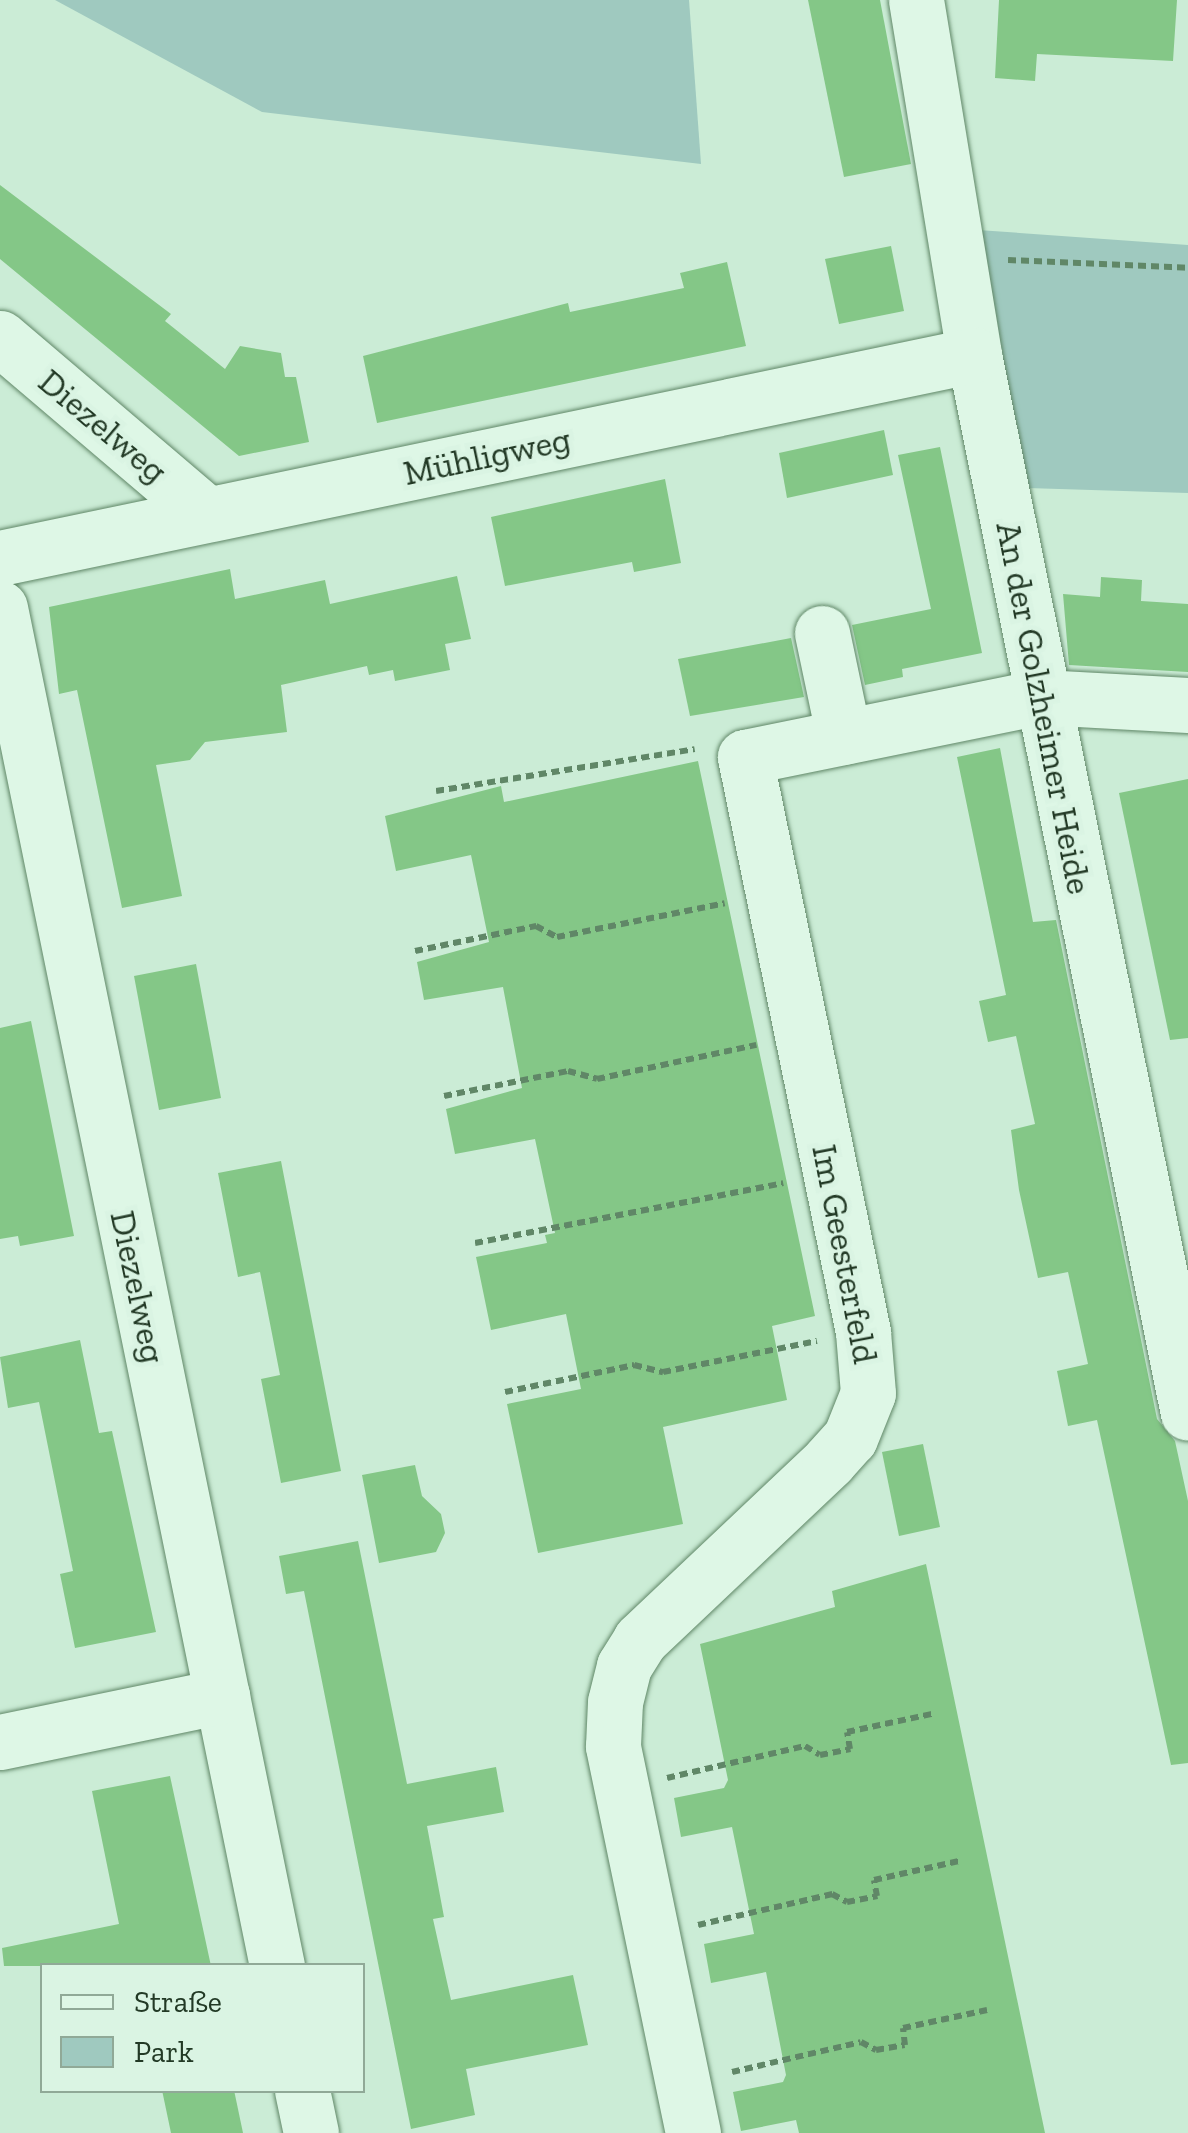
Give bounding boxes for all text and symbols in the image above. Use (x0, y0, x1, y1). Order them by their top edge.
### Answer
street label: Diezelweg (30, 360, 176, 492)
street label: Mühligweg (400, 418, 574, 494)
street label: An der Golzheimer Heide (987, 518, 1101, 898)
street label: Im Geesterfeld (803, 1141, 887, 1367)
street label: Diezelweg (101, 1207, 175, 1367)
legend (40, 1963, 365, 2093)
text: Straße (134, 1984, 222, 2020)
text: Park (134, 2034, 194, 2070)

